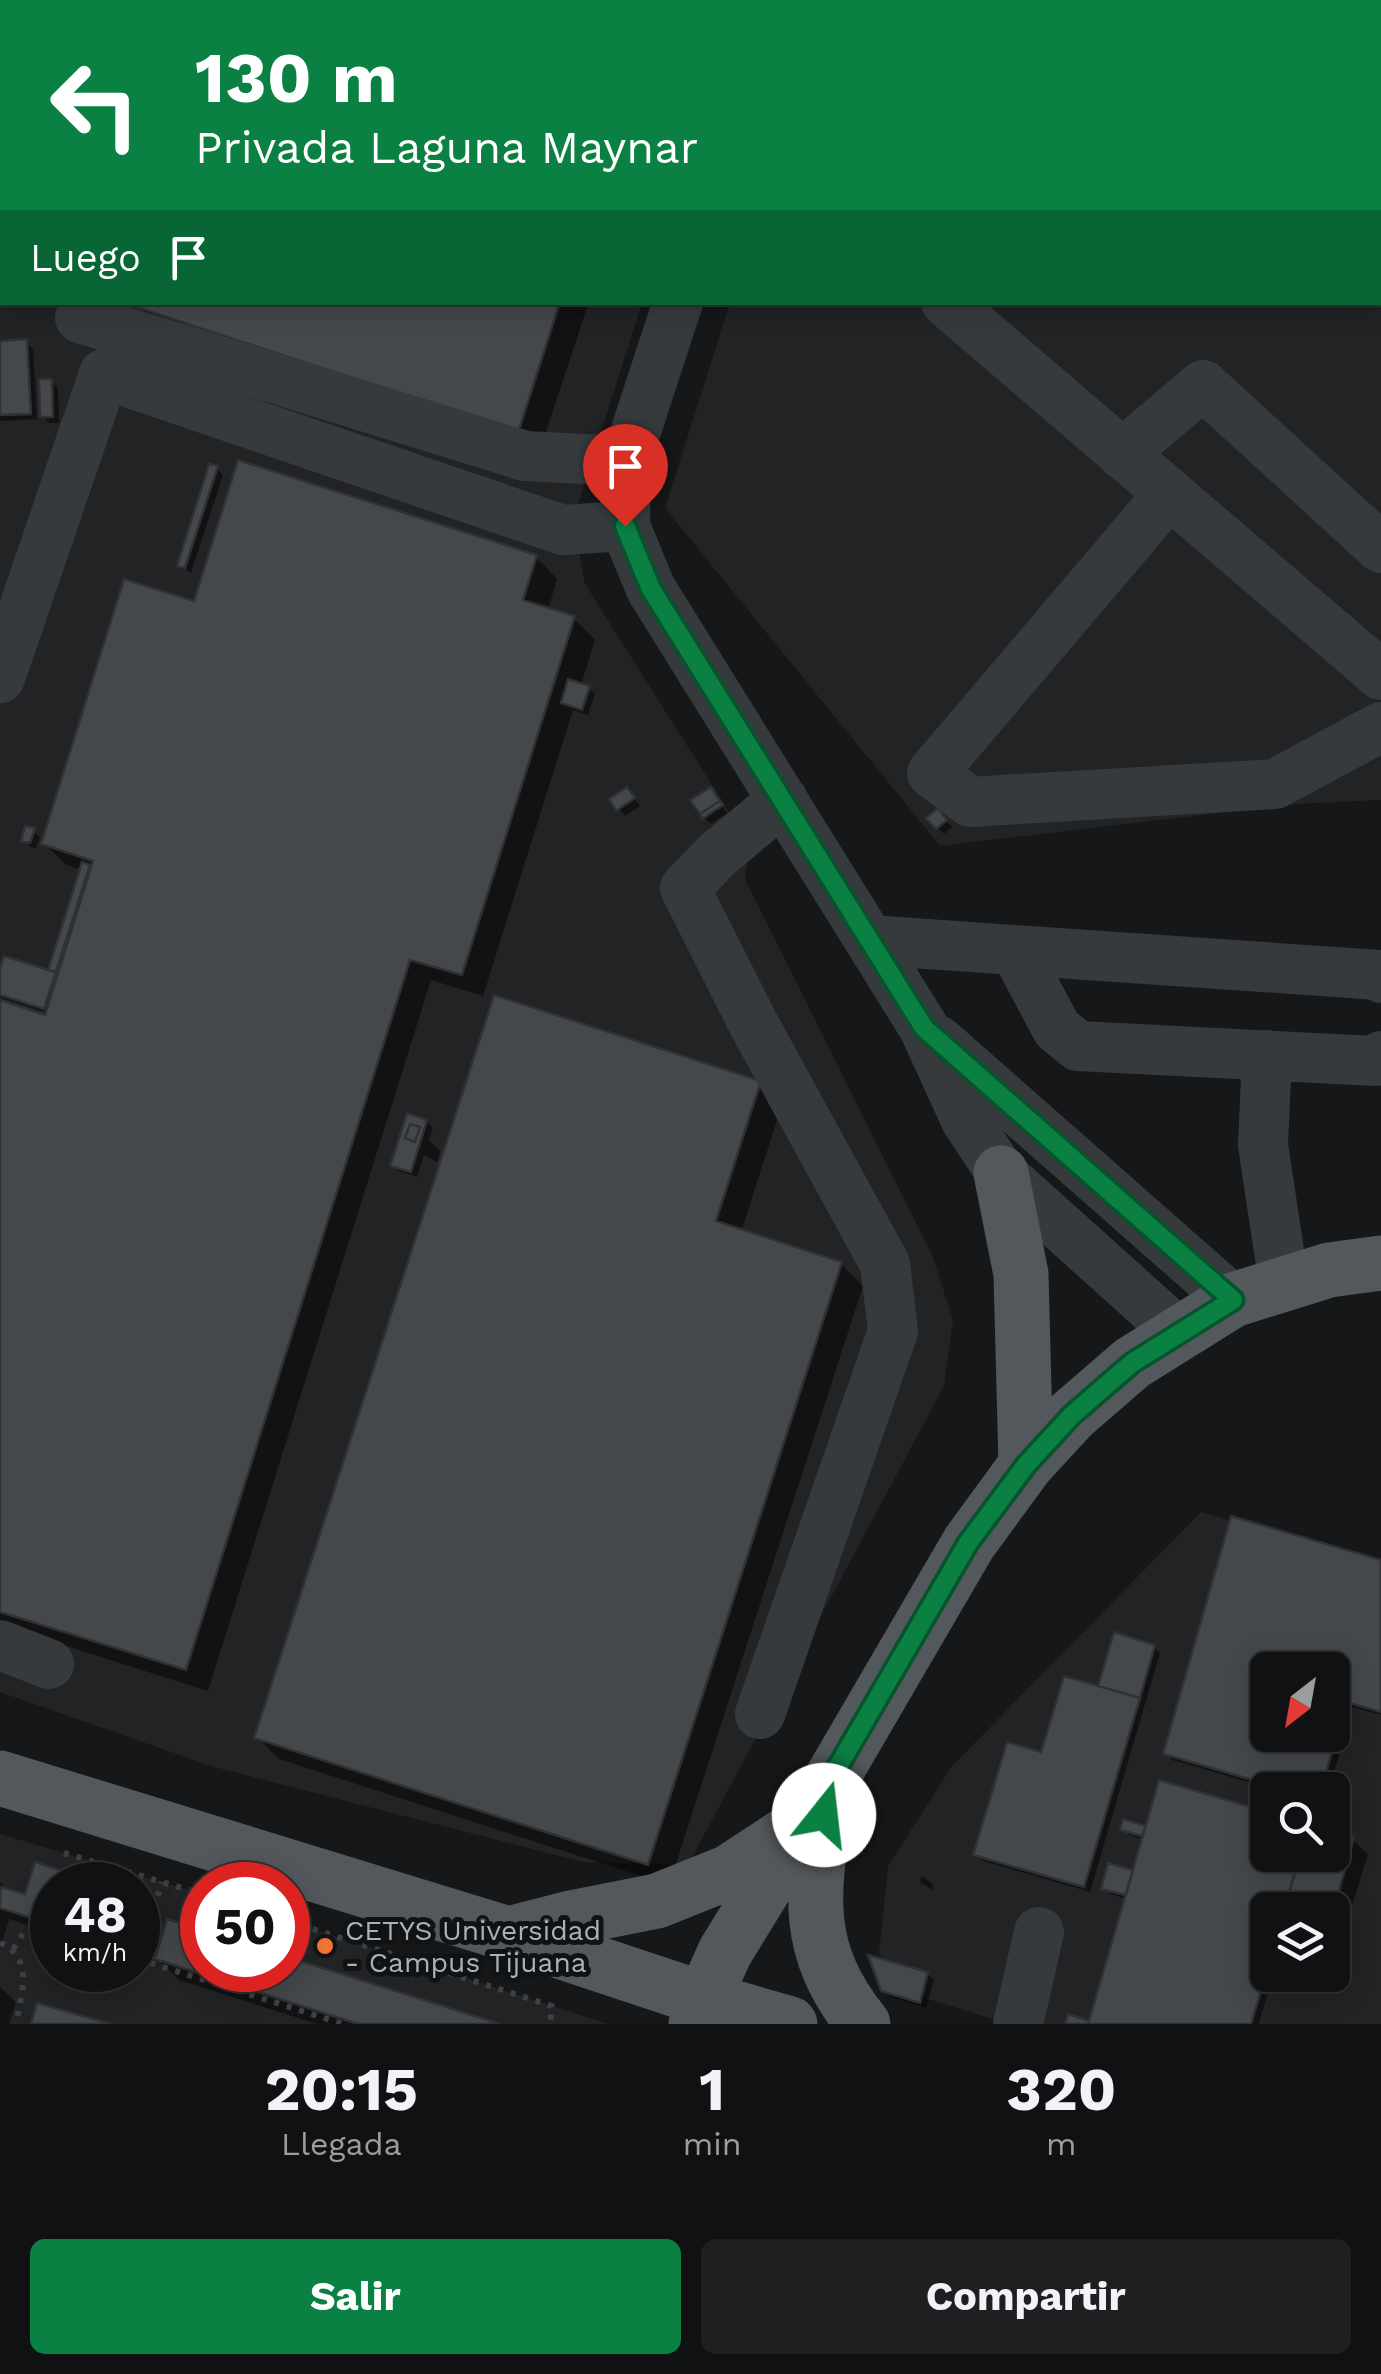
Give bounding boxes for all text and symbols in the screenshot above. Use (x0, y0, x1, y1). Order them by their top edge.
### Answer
text: 130 m (195, 37, 398, 119)
icon: left (30, 40, 160, 170)
text: Privada Laguna Maynar (195, 121, 698, 174)
icon: arrive (161, 230, 216, 285)
text: Luego (30, 236, 141, 280)
pin (583, 424, 668, 527)
icon: arrive (598, 439, 653, 494)
north arrow (1250, 1652, 1350, 1752)
map controls (1250, 1652, 1350, 1992)
position arrow (772, 1763, 876, 1867)
button: search (1250, 1772, 1350, 1872)
speed limit sign: 50 (180, 1862, 310, 1992)
text: 48 (63, 1885, 127, 1944)
button: layers (1250, 1892, 1350, 1992)
place label: CETYS Universidad - Campus Tijuana (345, 1914, 601, 1979)
marker: CETYS Universidad - Campus Tijuana (314, 1935, 336, 1957)
text: km/h (63, 1938, 127, 1967)
text: 20:15 (265, 2054, 418, 2125)
text: 1 (699, 2054, 725, 2125)
text: 320 (1006, 2054, 1116, 2125)
text: Llegada (281, 2125, 402, 2163)
text: min (683, 2125, 742, 2163)
text: m (1046, 2125, 1077, 2163)
button: Salir (30, 2239, 681, 2354)
button: Compartir (701, 2239, 1351, 2354)

